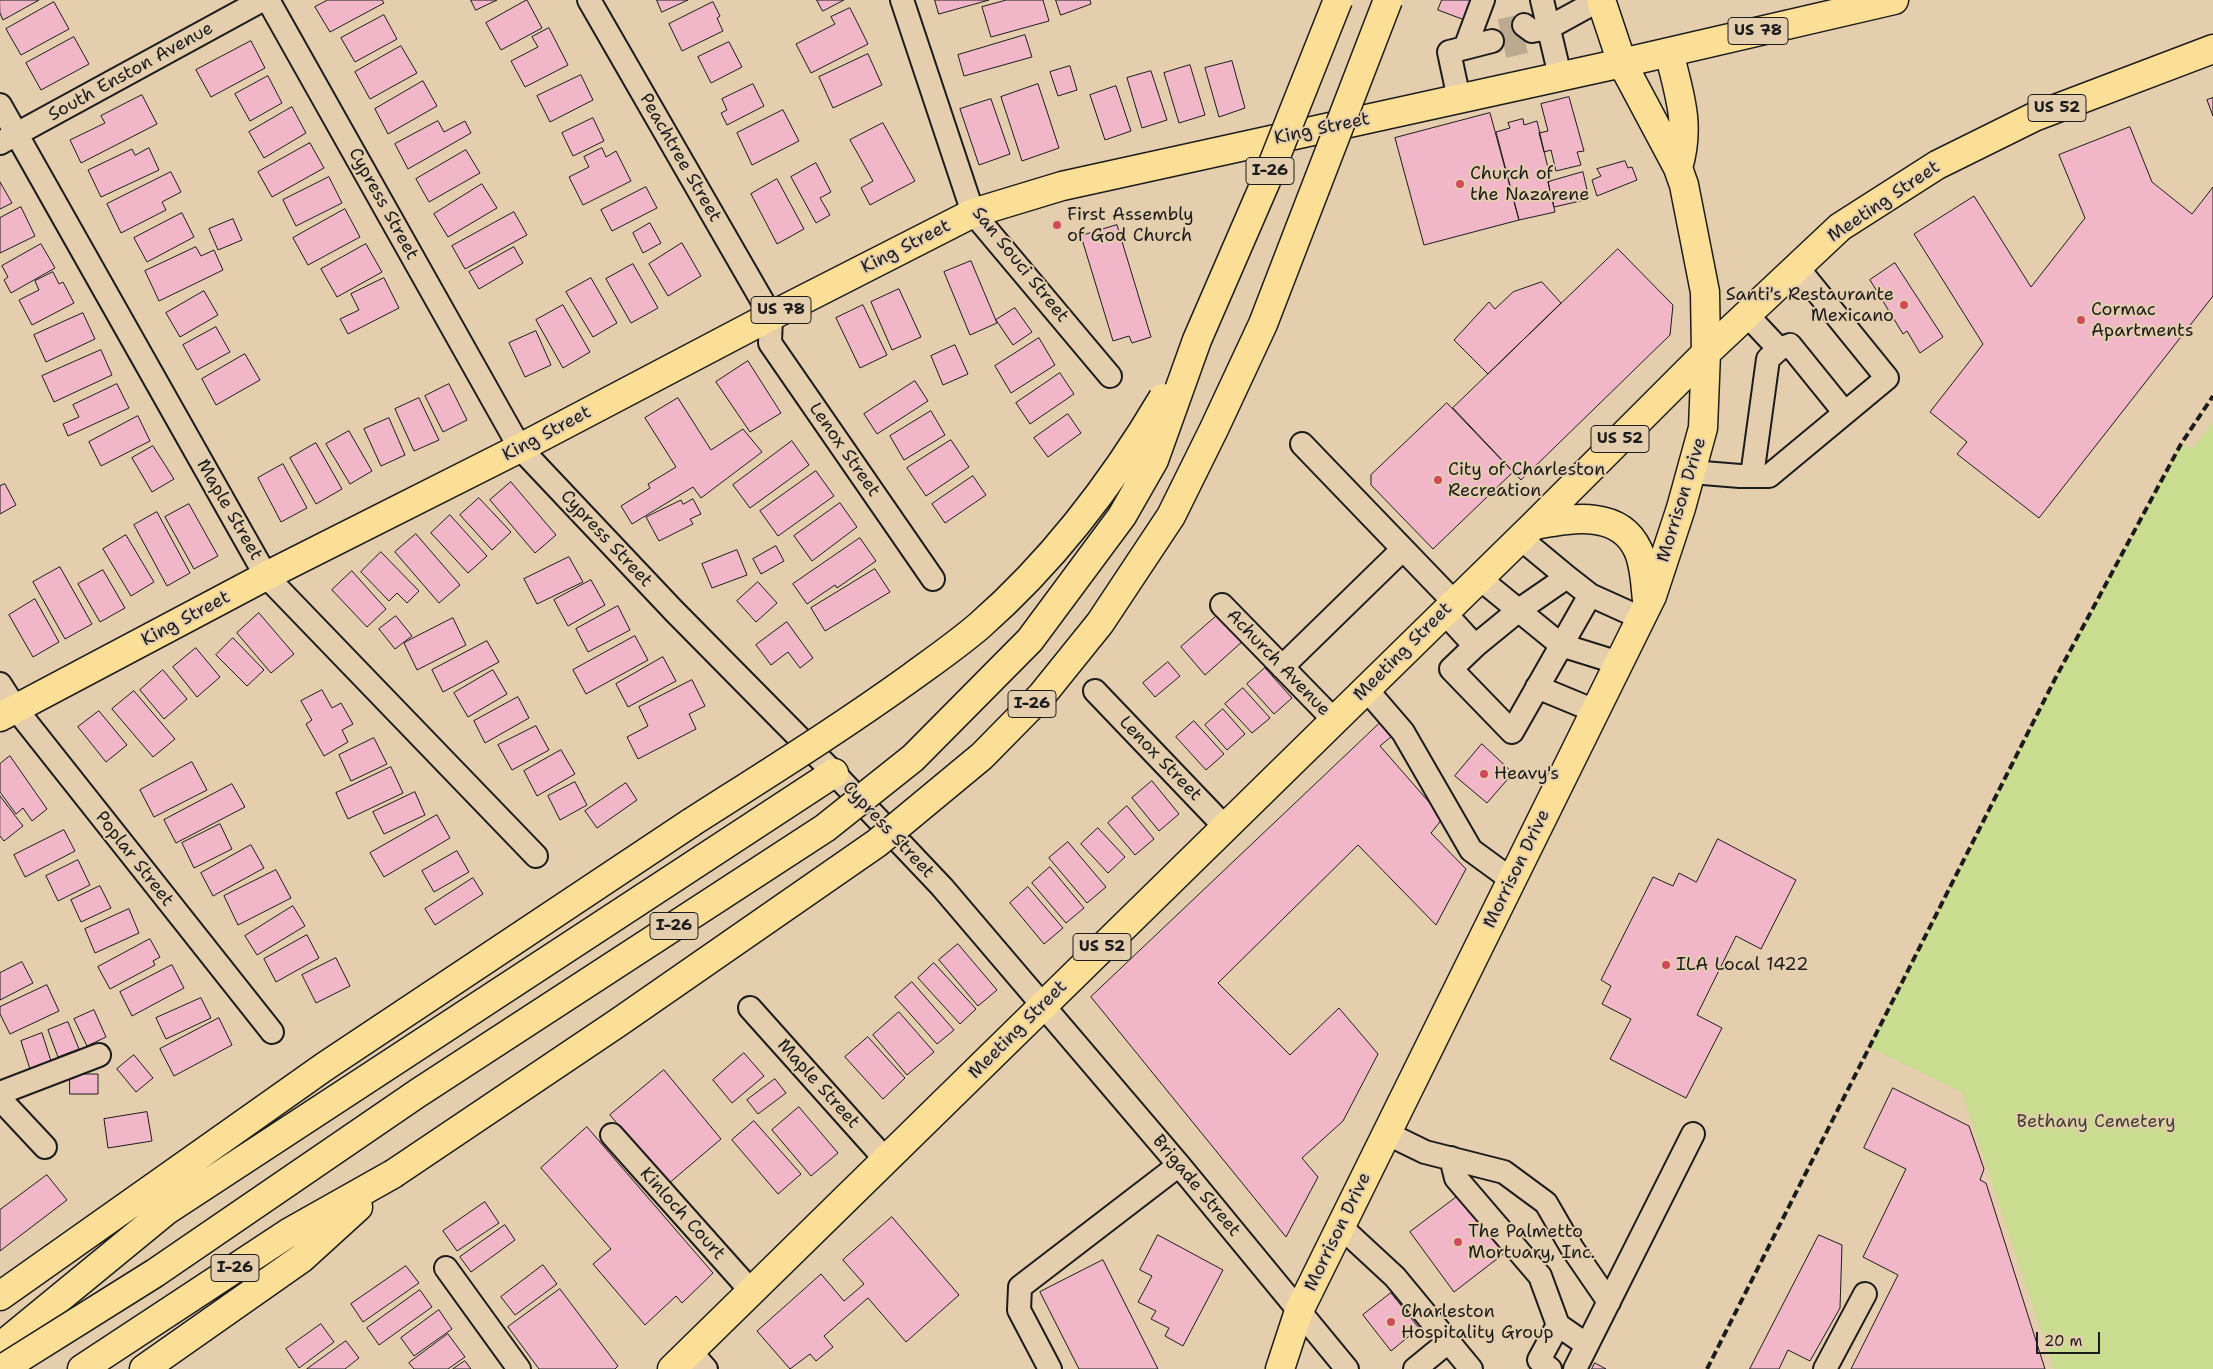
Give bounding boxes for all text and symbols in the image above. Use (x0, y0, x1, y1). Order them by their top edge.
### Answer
street label: South Enston Avenue (45, 18, 217, 126)
road number: US 78 (1728, 18, 1788, 44)
street label: Peachtree Street (634, 90, 726, 226)
road number: US 52 (2028, 95, 2086, 122)
street label: King Street (1272, 108, 1372, 150)
street label: Cypress Street (343, 144, 423, 264)
street label: Meeting Street (1824, 157, 1944, 247)
road number: I-26 (1246, 158, 1294, 185)
place label: Church of the Nazarene (1470, 163, 1589, 205)
marker: Church of the Nazarene (1454, 178, 1466, 190)
street label: San Souci Street (967, 203, 1073, 327)
place label: First Assembly of God Church (1067, 204, 1194, 246)
street label: King Street (858, 215, 954, 279)
marker: First Assembly of God Church (1051, 219, 1063, 231)
place label: Santi's Restaurante Mexicano (1726, 284, 1894, 326)
road number: US 78 (751, 296, 811, 324)
marker: Santi's Restaurante Mexicano (1898, 299, 1910, 311)
place label: Cormac Apartments (2091, 299, 2194, 342)
marker: Cormac Apartments (2075, 314, 2087, 326)
street label: Lenox Street (804, 399, 884, 501)
street label: King Street (499, 402, 595, 466)
road number: US 52 (1591, 426, 1649, 452)
street label: Morrison Drive (1653, 435, 1711, 565)
street label: Maple Street (191, 456, 267, 564)
place label: City of Charleston Recreation (1448, 459, 1605, 502)
marker: City of Charleston Recreation (1432, 474, 1444, 486)
street label: Cypress Street (556, 486, 656, 592)
street label: King Street (138, 587, 234, 651)
street label: Meeting Street (1349, 598, 1457, 706)
street label: Achurch Avenue (1222, 605, 1334, 721)
road number: I-26 (1008, 691, 1056, 718)
street label: Lenox Street (1114, 712, 1206, 806)
place label: Heavy's (1494, 763, 1559, 785)
marker: Heavy's (1478, 768, 1490, 780)
street label: Cypress Street (838, 777, 938, 883)
street label: Morrison Drive (1479, 806, 1555, 932)
street label: Poplar Street (90, 807, 178, 911)
road number: I-26 (650, 912, 698, 939)
road number: US 52 (1073, 934, 1131, 960)
place label: ILA Local 1422 (1676, 954, 1809, 976)
marker: ILA Local 1422 (1660, 959, 1672, 971)
street label: Meeting Street (964, 976, 1072, 1084)
street label: Maple Street (772, 1035, 864, 1133)
park label: Bethany Cemetery (2016, 1111, 2176, 1133)
street label: Brigade Street (1147, 1131, 1245, 1241)
street label: Kinloch Court (635, 1163, 729, 1265)
street label: Morrison Drive (1300, 1169, 1376, 1295)
place label: The Palmetto Mortuary, Inc. (1468, 1221, 1595, 1264)
marker: The Palmetto Mortuary, Inc. (1452, 1236, 1464, 1248)
road number: I-26 (211, 1254, 259, 1282)
place label: Charleston Hospitality Group (1401, 1301, 1554, 1344)
marker: Charleston Hospitality Group (1385, 1316, 1397, 1328)
scale bar (2038, 1322, 2102, 1354)
text: 20 m (2044, 1331, 2083, 1351)

